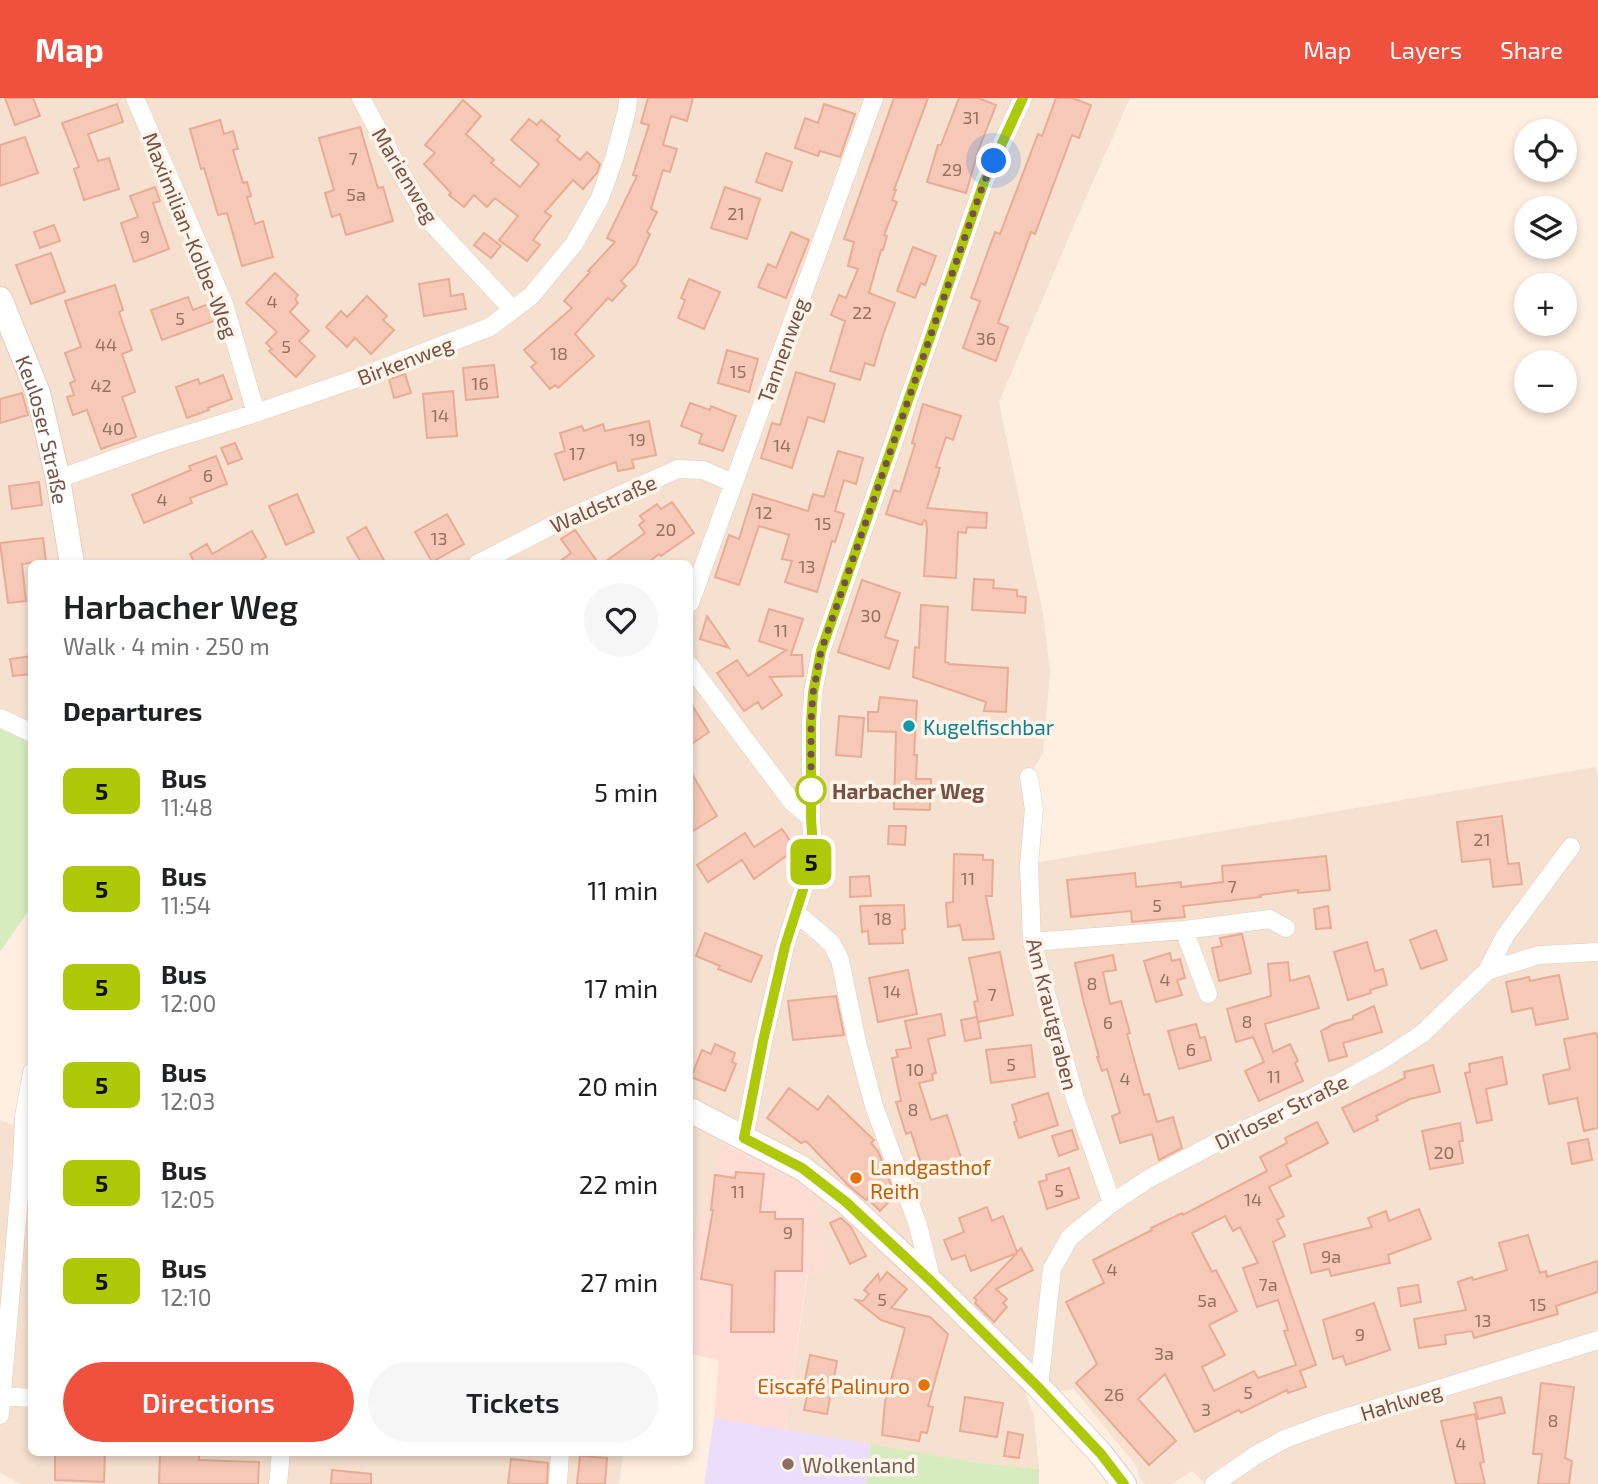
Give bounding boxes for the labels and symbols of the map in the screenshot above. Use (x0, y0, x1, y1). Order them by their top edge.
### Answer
house number: 31 (962, 106, 980, 128)
street label: Marienweg (368, 123, 444, 228)
street label: Maximilian-Kolbe-Weg (138, 128, 244, 342)
your location (976, 143, 1011, 178)
house number: 7 (348, 147, 358, 169)
house number: 29 (942, 158, 962, 180)
house number: 5a (346, 183, 366, 205)
house number: 21 (727, 202, 745, 224)
house number: 9 (140, 225, 150, 247)
house number: 4 (266, 290, 278, 312)
street label: Tannenweg (751, 294, 813, 406)
house number: 22 (852, 301, 872, 323)
house number: 5 (175, 307, 185, 329)
house number: 36 (976, 327, 996, 349)
street label: Birkenweg (353, 330, 457, 390)
house number: 44 (95, 333, 117, 355)
house number: 5 (281, 335, 291, 357)
house number: 18 (550, 342, 568, 364)
street label: Keuloser Straße (11, 351, 74, 506)
house number: 15 (730, 360, 746, 382)
house number: 16 (471, 372, 489, 394)
house number: 42 (90, 374, 112, 396)
house number: 14 (431, 404, 449, 426)
house number: 40 (102, 417, 124, 439)
house number: 19 (628, 428, 646, 450)
house number: 14 (773, 434, 791, 456)
house number: 17 (569, 442, 585, 464)
house number: 6 (203, 464, 213, 486)
street label: Waldstraße (546, 468, 660, 538)
house number: 4 (156, 488, 168, 510)
house number: 12 (755, 501, 773, 523)
house number: 15 (815, 512, 831, 534)
house number: 20 (656, 518, 676, 540)
house number: 13 (430, 527, 448, 549)
house number: 13 (798, 555, 816, 577)
house number: 30 (861, 604, 881, 626)
house number: 11 (774, 619, 788, 641)
place label: Kugelfischbar (923, 714, 1055, 739)
marker: Kugelfischbar (901, 718, 917, 734)
marker: Harbacher Weg (796, 775, 826, 805)
place label: Harbacher Weg (832, 778, 984, 803)
house number: 21 (1473, 828, 1491, 850)
line badge: 5 (788, 839, 834, 885)
house number: 11 (961, 867, 975, 889)
house number: 7 (1227, 875, 1237, 897)
house number: 5 (1152, 894, 1162, 916)
house number: 18 (874, 907, 892, 929)
street label: Am Krautgraben (1022, 935, 1084, 1093)
house number: 4 (1159, 968, 1171, 990)
house number: 8 (1087, 972, 1097, 994)
house number: 14 (883, 980, 901, 1002)
house number: 7 (987, 983, 997, 1005)
house number: 8 (1242, 1010, 1252, 1032)
house number: 6 (1103, 1011, 1113, 1033)
house number: 6 (1186, 1038, 1196, 1060)
house number: 5 (1006, 1053, 1016, 1075)
house number: 10 (906, 1058, 924, 1080)
house number: 11 (1267, 1065, 1281, 1087)
house number: 4 (1119, 1067, 1131, 1089)
street label: Dirloser Straße (1210, 1068, 1352, 1154)
house number: 8 (908, 1098, 918, 1120)
house number: 20 (1434, 1141, 1454, 1163)
place label: Landgasthof Reith (870, 1154, 991, 1203)
marker: Landgasthof Reith (848, 1170, 864, 1186)
house number: 5 (1054, 1179, 1064, 1201)
house number: 11 (731, 1180, 745, 1202)
house number: 14 (1244, 1188, 1262, 1210)
house number: 9 (783, 1221, 793, 1243)
house number: 9a (1321, 1245, 1341, 1267)
house number: 4 (1106, 1258, 1118, 1280)
house number: 7a (1258, 1273, 1278, 1295)
house number: 5 (877, 1288, 887, 1310)
house number: 5a (1197, 1289, 1217, 1311)
house number: 15 (1530, 1293, 1546, 1315)
house number: 13 (1474, 1309, 1492, 1331)
house number: 9 (1355, 1323, 1365, 1345)
house number: 3a (1154, 1342, 1174, 1364)
place label: Eiscafé Palinuro (757, 1373, 910, 1398)
marker: Eiscafé Palinuro (916, 1377, 932, 1393)
street label: Hahlweg (1357, 1377, 1445, 1425)
house number: 5 (1243, 1381, 1253, 1403)
house number: 26 (1104, 1383, 1124, 1405)
house number: 3 (1201, 1398, 1211, 1420)
house number: 8 (1548, 1409, 1558, 1431)
house number: 4 (1455, 1432, 1467, 1454)
place label: Wolkenland (802, 1452, 916, 1477)
marker: Wolkenland (780, 1456, 796, 1472)

